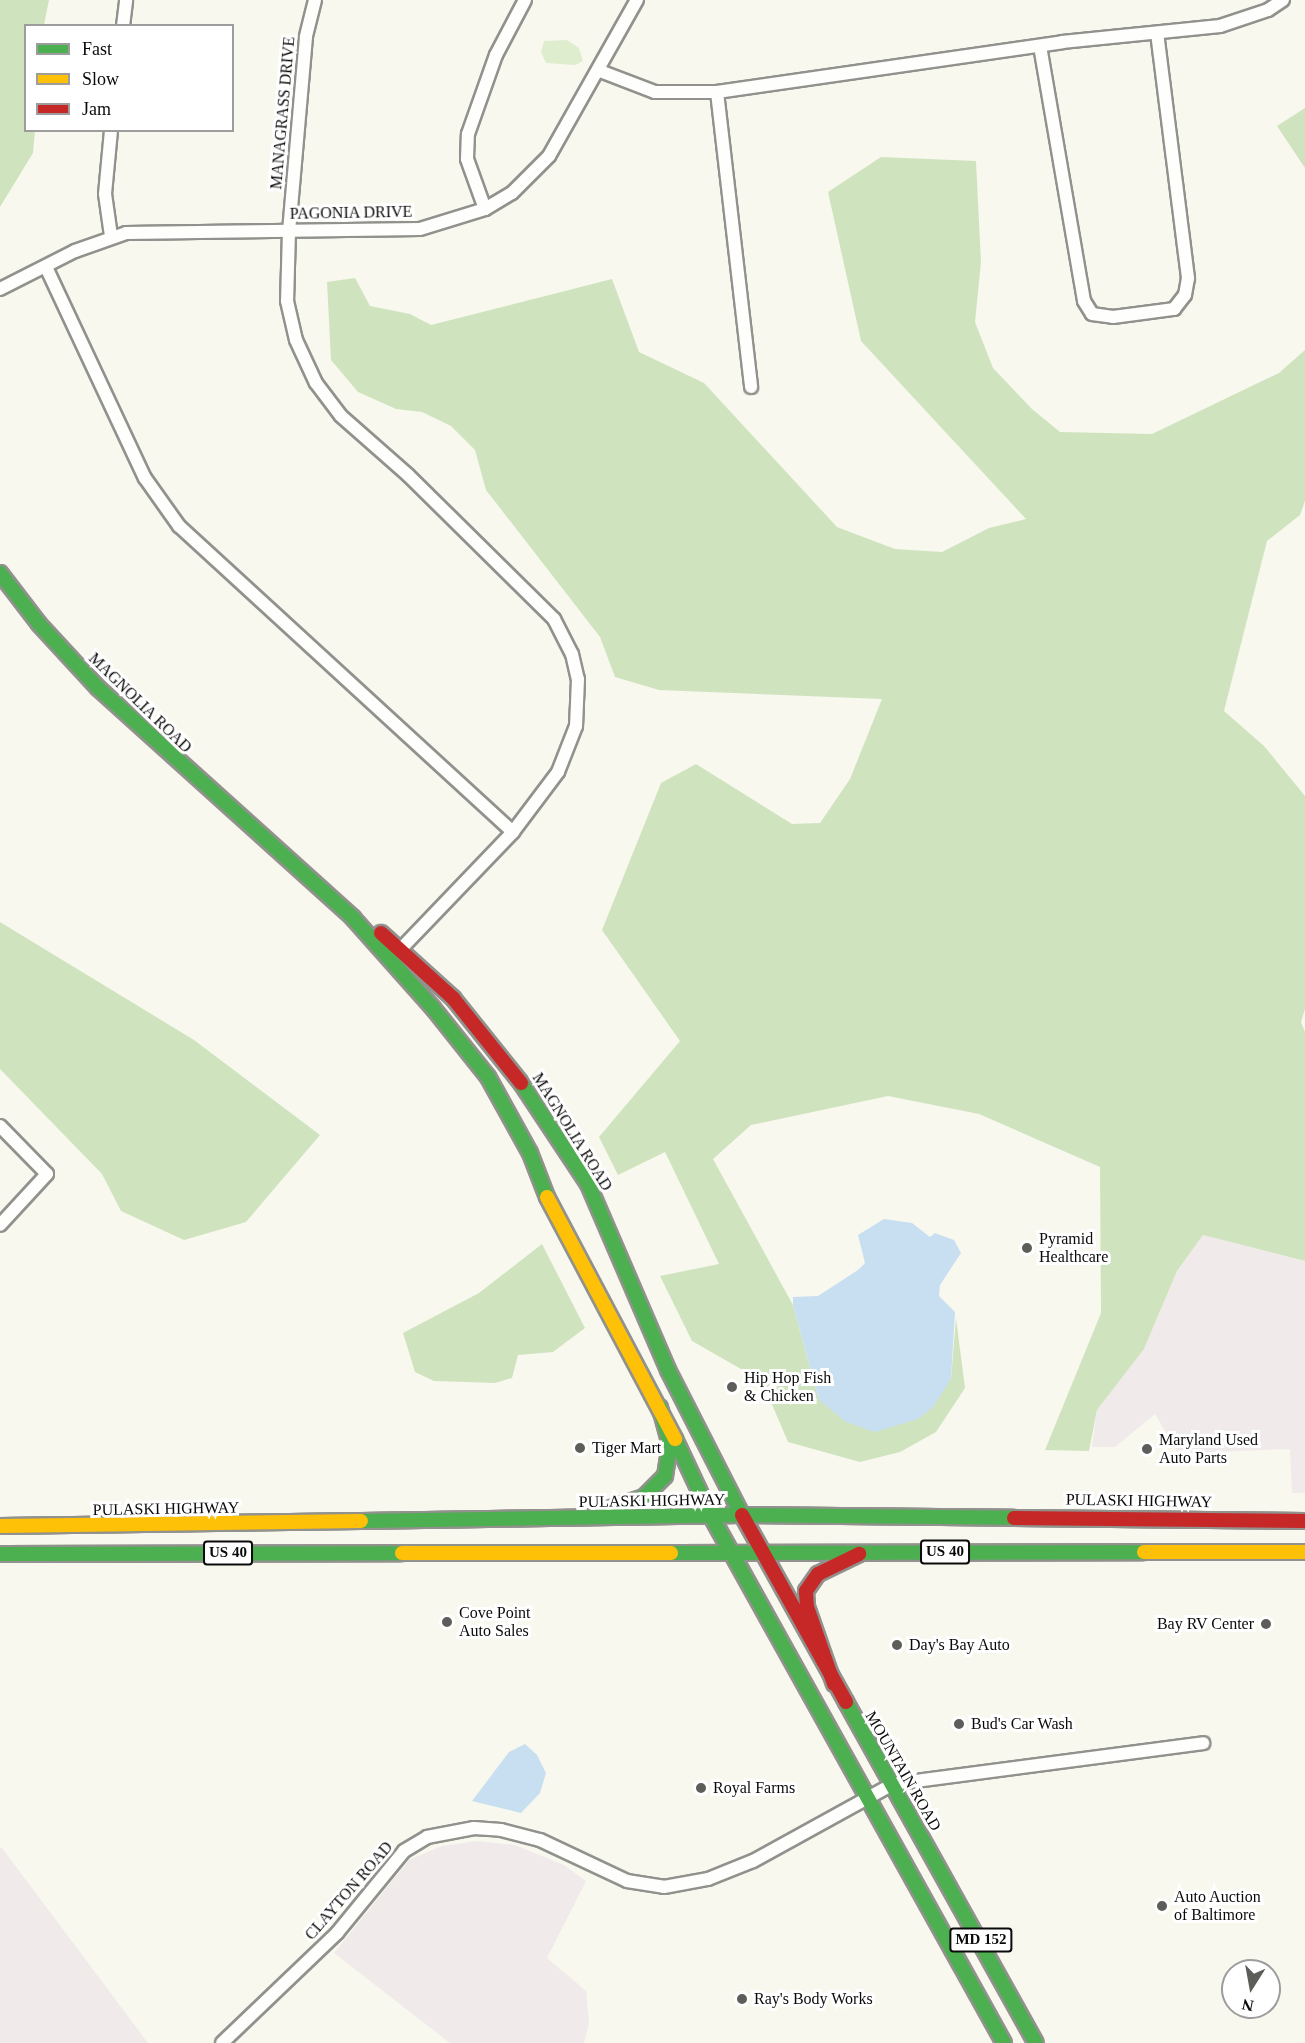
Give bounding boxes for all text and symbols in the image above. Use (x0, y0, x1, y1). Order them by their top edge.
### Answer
legend (24, 24, 234, 132)
street label: MANAGRASS DRIVE (267, 36, 299, 190)
text: Fast (82, 39, 112, 59)
text: Slow (82, 69, 119, 89)
text: Jam (82, 99, 111, 119)
street label: PAGONIA DRIVE (289, 202, 413, 224)
street label: MAGNOLIA ROAD (84, 649, 196, 757)
street label: MAGNOLIA ROAD (528, 1069, 616, 1195)
place label: Pyramid Healthcare (1039, 1229, 1108, 1267)
marker: Pyramid Healthcare (1020, 1241, 1034, 1255)
place label: Hip Hop Fish & Chicken (744, 1368, 831, 1406)
marker: Hip Hop Fish & Chicken (725, 1380, 739, 1394)
place label: Maryland Used Auto Parts (1159, 1430, 1258, 1468)
place label: Tiger Mart (592, 1438, 661, 1458)
marker: Tiger Mart (573, 1441, 587, 1455)
marker: Maryland Used Auto Parts (1140, 1442, 1154, 1456)
street label: PULASKI HIGHWAY (579, 1490, 725, 1512)
street label: PULASKI HIGHWAY (1066, 1490, 1212, 1512)
street label: PULASKI HIGHWAY (93, 1498, 239, 1520)
road number: US 40 (920, 1540, 970, 1564)
road number: US 40 (202, 1541, 254, 1565)
place label: Cove Point Auto Sales (459, 1603, 531, 1641)
place label: Bay RV Center (1157, 1614, 1254, 1634)
marker: Cove Point Auto Sales (440, 1615, 454, 1629)
marker: Bay RV Center (1259, 1617, 1273, 1631)
place label: Day's Bay Auto (909, 1635, 1011, 1655)
marker: Day's Bay Auto (890, 1638, 904, 1652)
street label: MOUNTAIN ROAD (861, 1708, 945, 1834)
place label: Bud's Car Wash (971, 1714, 1073, 1734)
marker: Bud's Car Wash (952, 1717, 966, 1731)
place label: Royal Farms (713, 1778, 795, 1798)
marker: Royal Farms (694, 1781, 708, 1795)
street label: CLAYTON ROAD (301, 1838, 397, 1944)
place label: Auto Auction of Baltimore (1174, 1887, 1262, 1925)
marker: Auto Auction of Baltimore (1155, 1899, 1169, 1913)
road number: MD 152 (948, 1928, 1014, 1952)
north arrow (1221, 1959, 1281, 2019)
place label: Ray's Body Works (754, 1989, 873, 2009)
marker: Ray's Body Works (735, 1992, 749, 2006)
text: N (1241, 1996, 1255, 2015)

